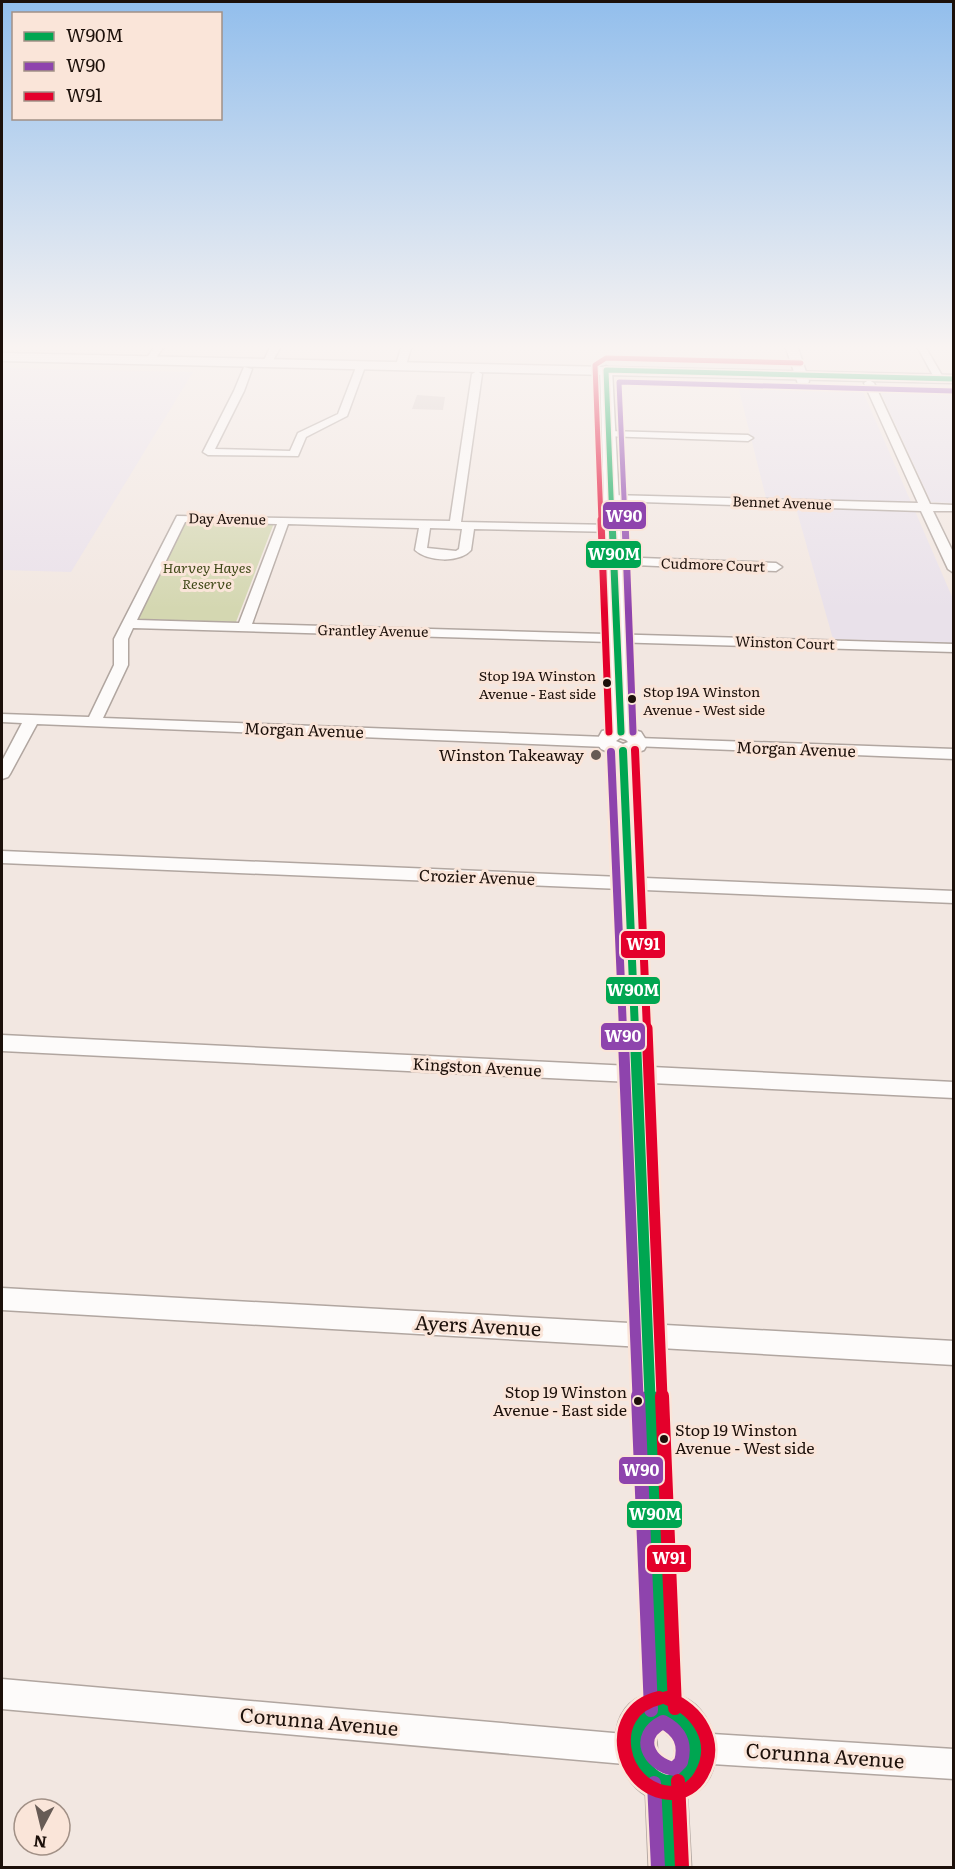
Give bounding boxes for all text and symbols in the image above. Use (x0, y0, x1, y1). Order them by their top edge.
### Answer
legend (12, 12, 222, 120)
text: W90M (66, 21, 124, 48)
text: W90 (66, 51, 105, 78)
text: W91 (66, 81, 102, 108)
street label: Bennet Avenue (732, 490, 832, 514)
line badge: W90 (602, 501, 647, 530)
text: W90 (606, 503, 643, 527)
street label: Day Avenue (188, 507, 266, 529)
line badge: W90M (585, 540, 642, 569)
text: W90M (588, 541, 641, 565)
street label: Cudmore Court (661, 552, 766, 576)
park label: Harvey Hayes Reserve (163, 557, 251, 593)
street label: Grantley Avenue (318, 619, 429, 641)
street label: Winston Court (735, 630, 836, 654)
place label: Stop 19A Winston Avenue - East side (479, 665, 596, 703)
marker: Stop 19A Winston Avenue - East side (601, 677, 613, 689)
place label: Stop 19A Winston Avenue - West side (643, 681, 765, 719)
marker: Stop 19A Winston Avenue - West side (626, 693, 638, 705)
street label: Morgan Avenue (244, 715, 364, 743)
street label: Morgan Avenue (736, 734, 856, 762)
place label: Winston Takeaway (439, 742, 585, 766)
marker: Winston Takeaway (589, 748, 603, 762)
street label: Crozier Avenue (419, 862, 535, 890)
line badge: W91 (620, 930, 666, 959)
text: W91 (626, 931, 660, 955)
line badge: W90M (605, 976, 661, 1005)
text: W90M (607, 977, 660, 1001)
line badge: W90 (600, 1022, 646, 1051)
text: W90 (605, 1023, 642, 1047)
street label: Kingston Avenue (412, 1051, 542, 1081)
street label: Ayers Avenue (414, 1306, 542, 1342)
place label: Stop 19 Winston Avenue - East side (493, 1379, 627, 1421)
marker: Stop 19 Winston Avenue - East side (632, 1395, 644, 1407)
place label: Stop 19 Winston Avenue - West side (675, 1417, 815, 1459)
marker: Stop 19 Winston Avenue - West side (658, 1433, 670, 1445)
line badge: W90 (618, 1456, 664, 1485)
text: W90 (623, 1457, 660, 1481)
line badge: W90M (626, 1500, 683, 1529)
text: W90M (629, 1501, 682, 1525)
line badge: W91 (646, 1544, 692, 1573)
text: W91 (652, 1545, 686, 1569)
street label: Corunna Avenue (239, 1698, 400, 1742)
street label: Corunna Avenue (745, 1733, 905, 1775)
north arrow (12, 1797, 72, 1857)
text: N (32, 1830, 48, 1856)

